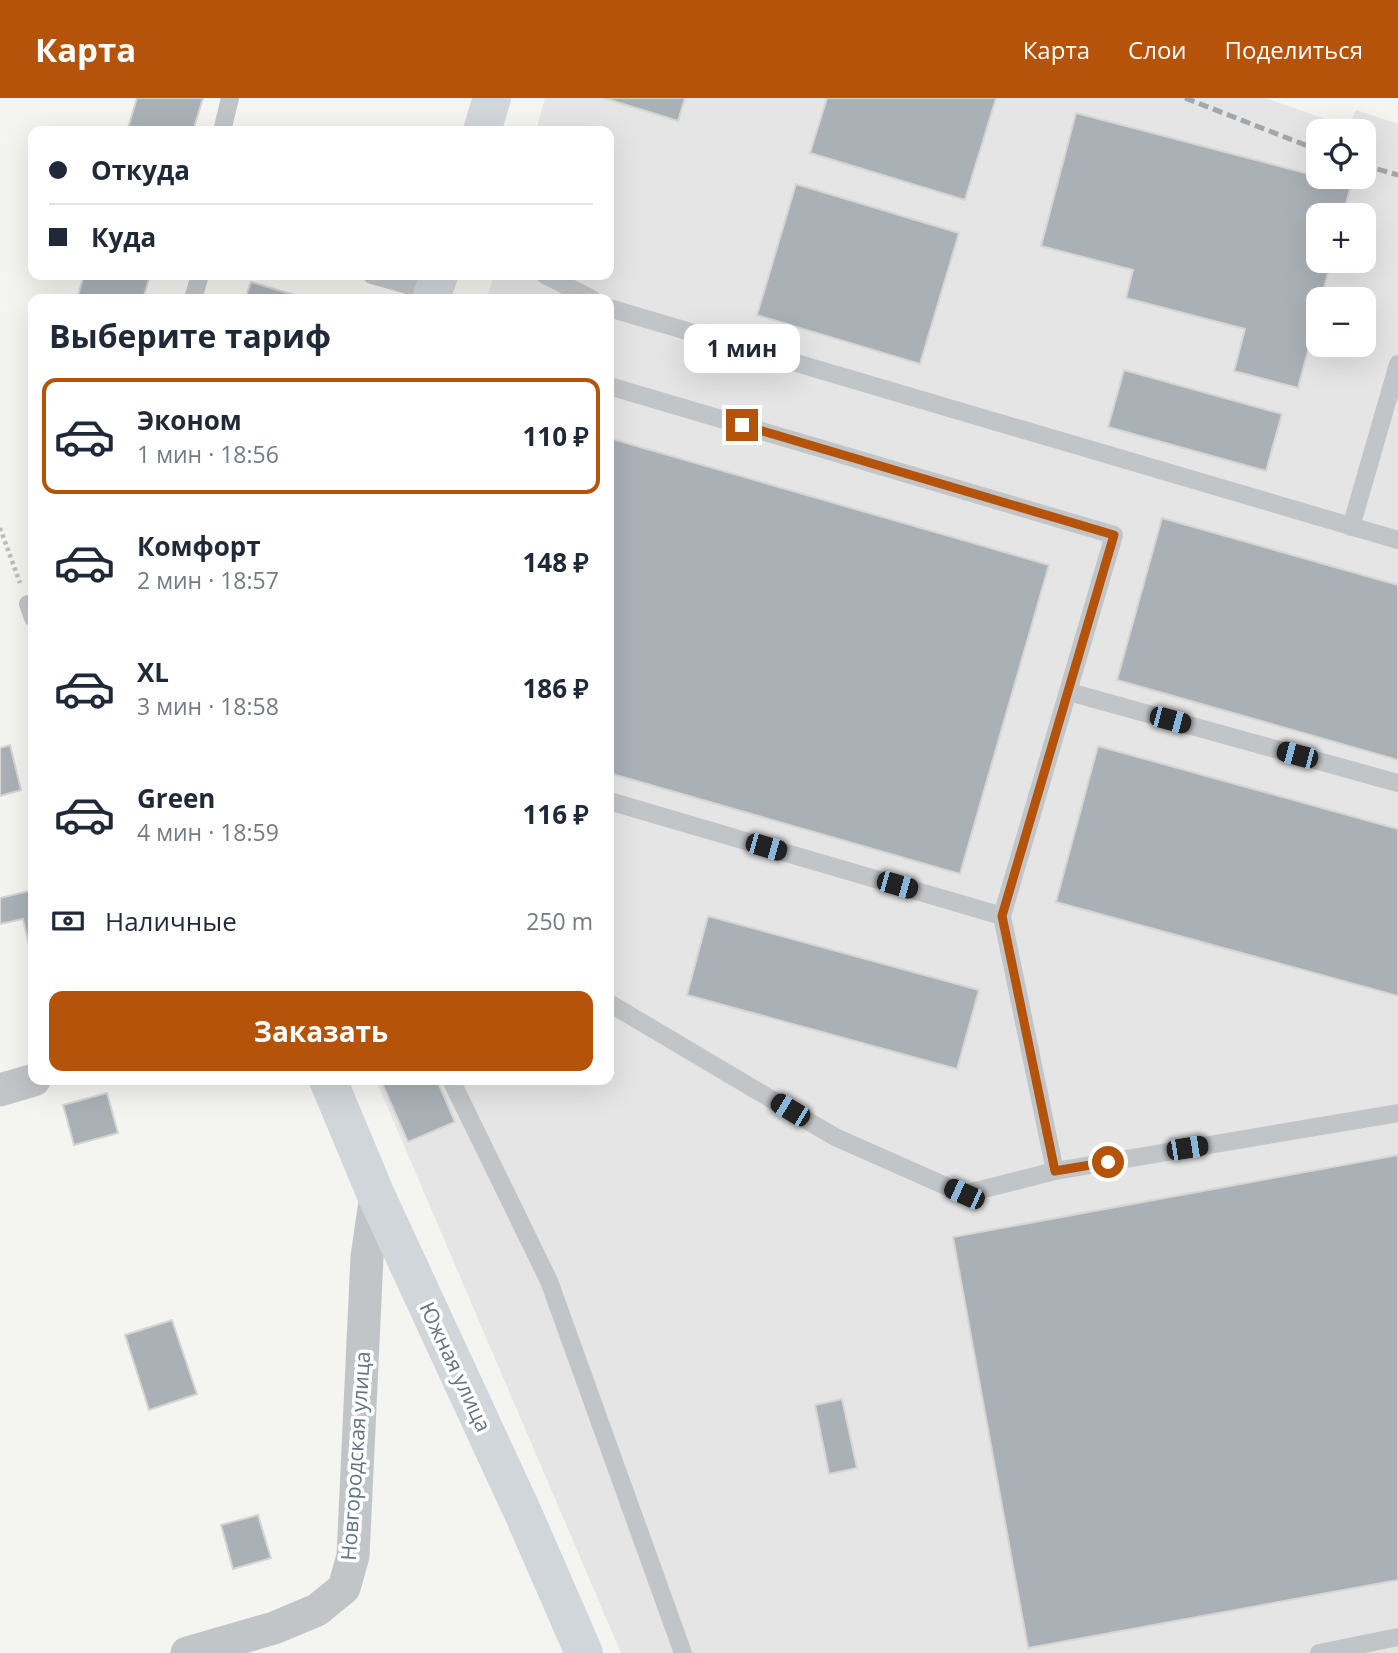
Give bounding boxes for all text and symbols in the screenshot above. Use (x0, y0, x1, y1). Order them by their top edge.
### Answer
text: Карта (35, 27, 136, 72)
text: Карта (1023, 33, 1090, 66)
text: Слои (1128, 33, 1187, 66)
text: Поделиться (1225, 33, 1363, 66)
map controls (1306, 119, 1376, 357)
button: locate (1306, 119, 1376, 189)
text: Откуда (91, 152, 190, 188)
button: + (1306, 203, 1376, 273)
text: Куда (91, 219, 156, 255)
button: − (1306, 287, 1376, 357)
text: Выберите тариф (49, 314, 331, 357)
callout: 1 мин (684, 324, 800, 372)
text: 1 мин (707, 332, 777, 364)
text: Эконом (137, 402, 242, 438)
icon: car (53, 405, 116, 468)
route end (726, 409, 758, 441)
text: 110 ₽ (523, 418, 589, 454)
text: 1 мин · 18:56 (137, 438, 279, 470)
text: Комфорт (137, 528, 261, 564)
icon: car (53, 531, 116, 594)
text: 148 ₽ (523, 544, 589, 580)
text: 2 мин · 18:57 (137, 564, 279, 596)
text: XL (137, 654, 169, 690)
icon: car (53, 657, 116, 720)
text: 186 ₽ (523, 670, 589, 706)
text: 3 мин · 18:58 (137, 690, 279, 722)
car (1147, 704, 1194, 736)
car (1274, 739, 1321, 771)
text: Green (137, 780, 215, 816)
icon: car (53, 783, 116, 846)
text: 116 ₽ (523, 796, 589, 832)
text: 4 мин · 18:59 (137, 816, 279, 848)
car (743, 831, 790, 863)
car (874, 869, 921, 901)
icon: cash (49, 902, 87, 940)
text: Наличные (105, 903, 237, 939)
text: 250 m (526, 905, 593, 937)
button: Заказать (49, 991, 593, 1071)
car (767, 1090, 814, 1130)
car (1165, 1134, 1210, 1162)
route start (1092, 1146, 1124, 1178)
car (941, 1176, 988, 1212)
street label: Южная улица (414, 1297, 498, 1436)
street label: Новгородская улица (334, 1350, 376, 1562)

